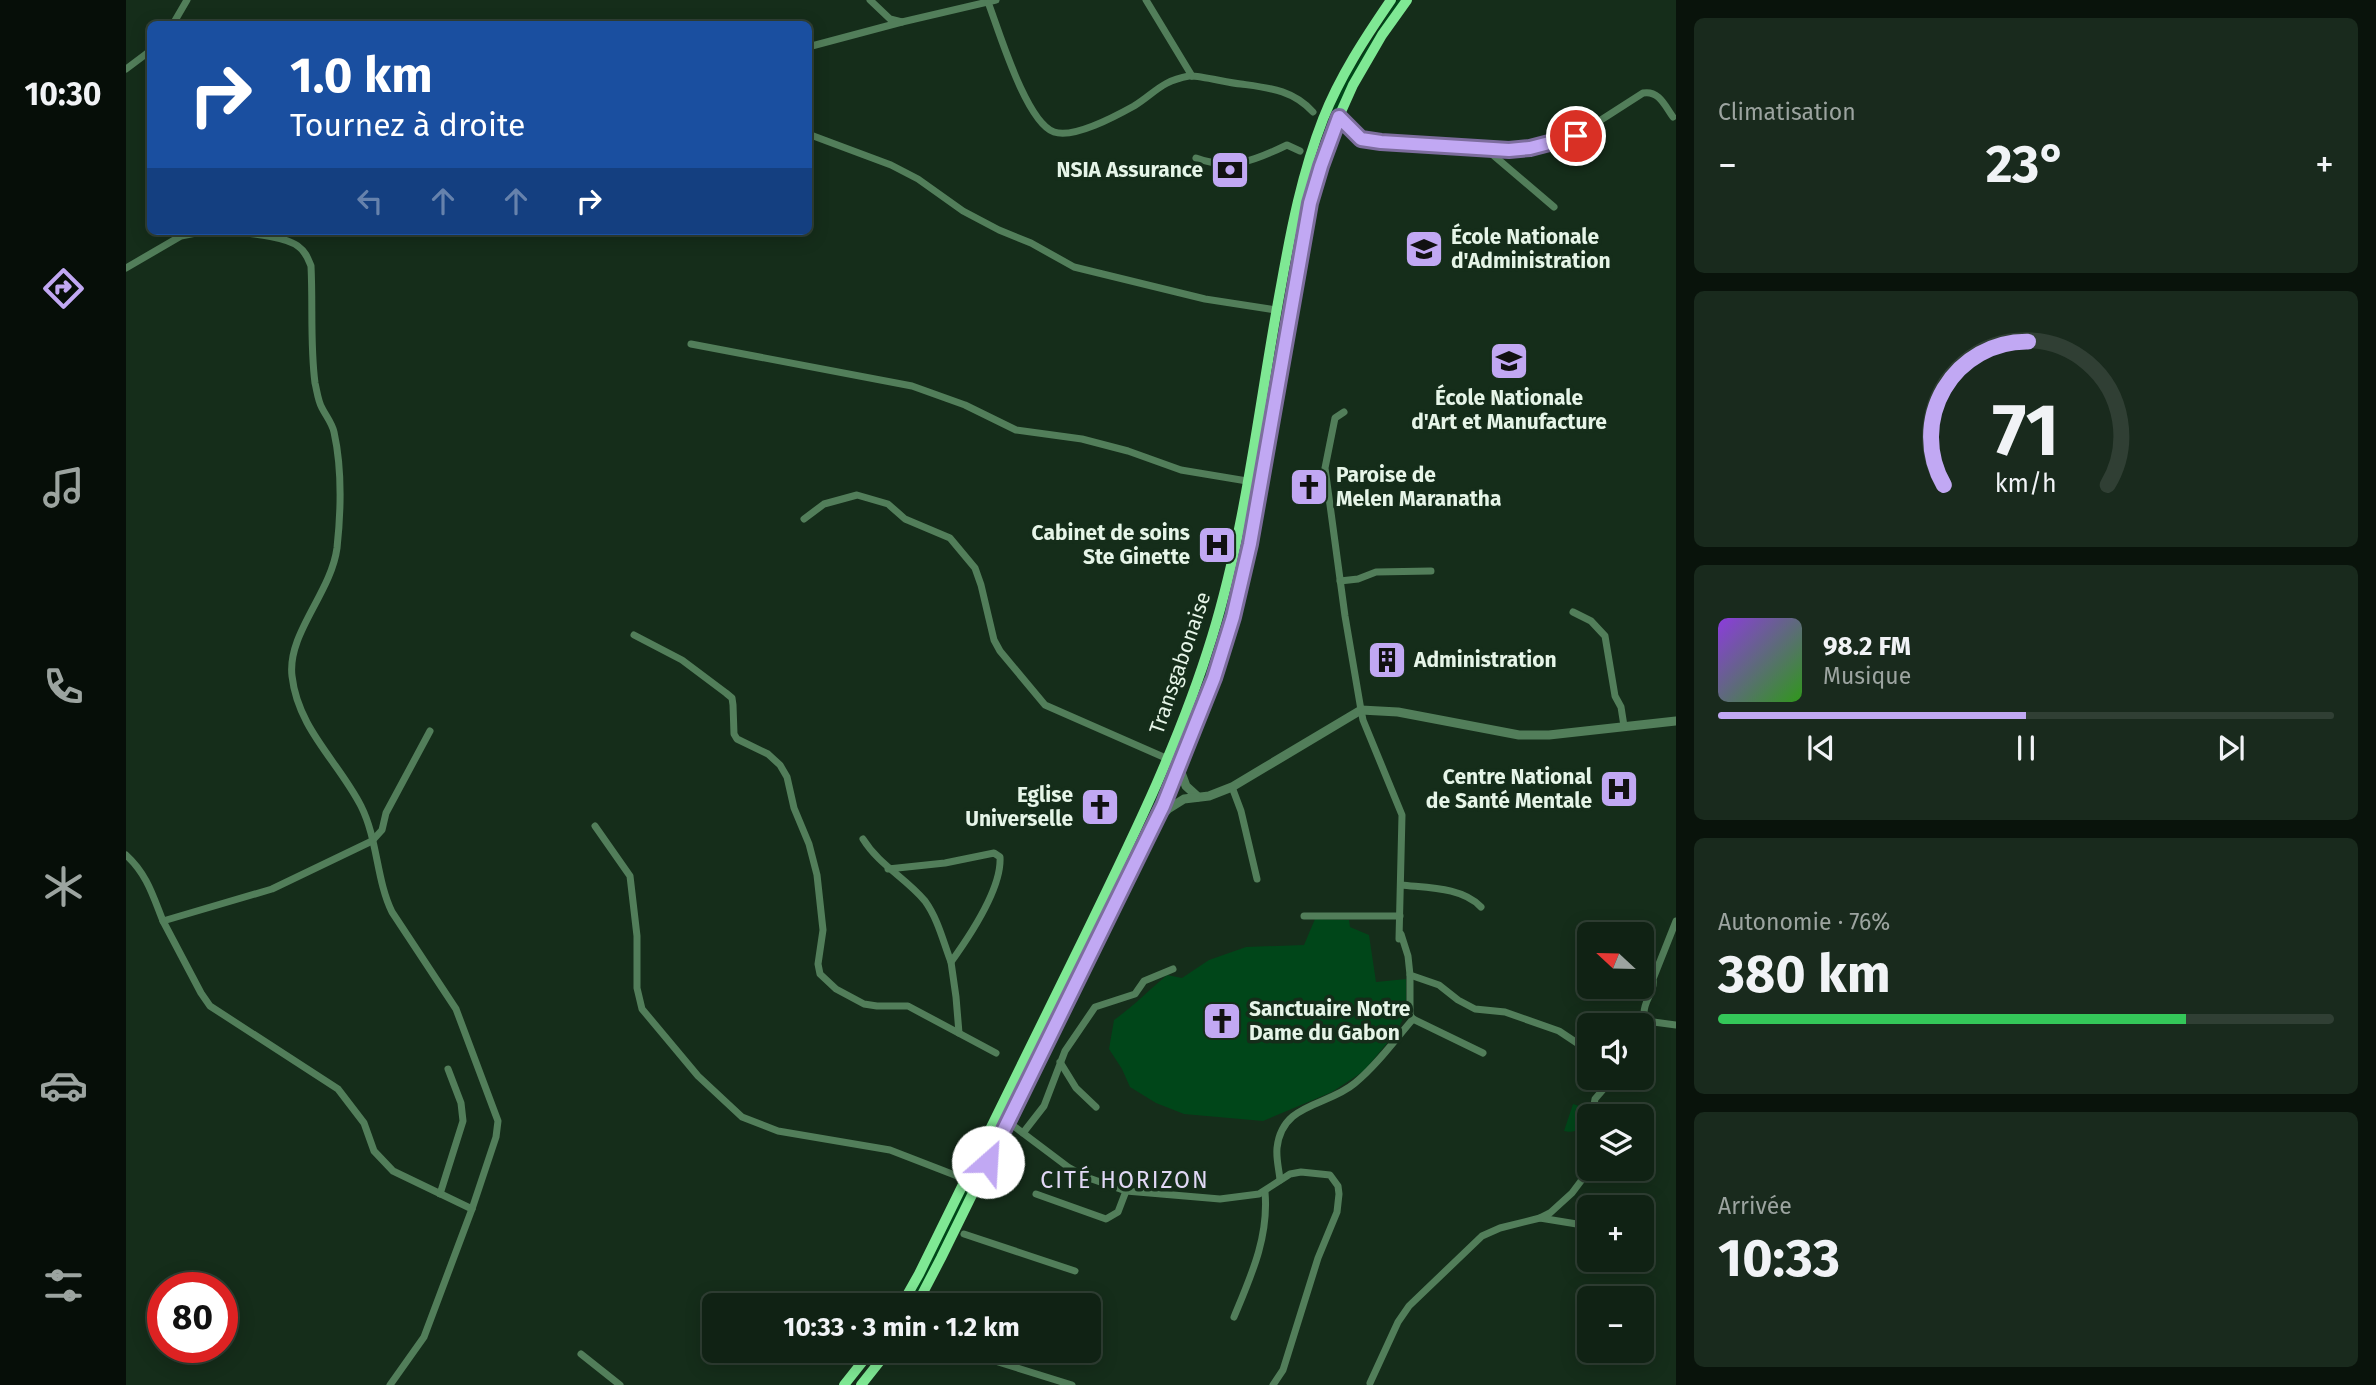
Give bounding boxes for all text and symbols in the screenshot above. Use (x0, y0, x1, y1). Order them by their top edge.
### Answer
text: 1.0 km (290, 46, 433, 105)
icon: right (175, 49, 266, 140)
text: 10:30 (24, 75, 102, 113)
text: Climatisation (1718, 98, 1856, 126)
text: Tournez à droite (290, 106, 526, 144)
pin (1546, 106, 1606, 166)
icon: arrive (1557, 117, 1595, 155)
text: 23° (1986, 133, 2066, 196)
text: − (1718, 142, 1737, 188)
text: + (2315, 142, 2334, 188)
bank icon: NSIA Assurance (1209, 149, 1251, 191)
place label: NSIA Assurance (1056, 157, 1203, 183)
icon: left (351, 182, 389, 220)
icon: ahead (424, 182, 462, 220)
icon: ahead (497, 182, 535, 220)
icon: right (570, 182, 608, 220)
place label: École Nationale d'Administration (1451, 223, 1611, 274)
school or university icon: École Nationale d'Administration (1403, 228, 1445, 270)
icon: directions (39, 264, 88, 313)
school or university icon: École Nationale d'Art et Manufacture (1488, 340, 1530, 382)
place label: École Nationale d'Art et Manufacture (1411, 384, 1607, 435)
text: 71 (1993, 388, 2059, 475)
place label: Paroise de Melen Maranatha (1336, 462, 1501, 512)
icon: music (39, 463, 88, 512)
church icon: Paroise de Melen Maranatha (1288, 466, 1330, 508)
text: km/h (1995, 469, 2057, 499)
place label: Cabinet de soins Ste Ginette (1032, 520, 1190, 570)
hospital icon: Cabinet de soins Ste Ginette (1196, 524, 1238, 566)
street label: Transgabonaise (1143, 588, 1217, 738)
text: 98.2 FM (1823, 631, 1911, 662)
building icon: Administration (1366, 639, 1408, 681)
place label: Administration (1413, 647, 1557, 673)
icon: phone (39, 662, 88, 711)
text: Musique (1823, 662, 1911, 690)
icon: previous (1802, 729, 1840, 767)
icon: pause (2007, 729, 2045, 767)
icon: next (2212, 729, 2250, 767)
place label: Centre National de Santé Mentale (1426, 764, 1593, 814)
hospital icon: Centre National de Santé Mentale (1598, 768, 1640, 810)
place label: Eglise Universelle (965, 782, 1073, 832)
church icon: Eglise Universelle (1079, 786, 1121, 828)
icon: climate (39, 862, 88, 911)
text: Autonomie · 76% (1718, 908, 1890, 936)
north arrow (1577, 922, 1654, 999)
map controls (1577, 922, 1654, 1363)
text: 380 km (1718, 943, 1891, 1006)
place label: Sanctuaire Notre Dame du Gabon (1249, 996, 1411, 1046)
church icon: Sanctuaire Notre Dame du Gabon (1201, 1000, 1243, 1042)
button: sound (1577, 1013, 1654, 1090)
icon: car (39, 1061, 88, 1110)
button: layers (1577, 1104, 1654, 1181)
position arrow (951, 1125, 1025, 1199)
district label: CITÉ HORIZON (1040, 1165, 1210, 1194)
text: Arrivée (1718, 1192, 1792, 1220)
button: + (1577, 1195, 1654, 1272)
text: 10:33 (1718, 1227, 1840, 1290)
icon: filters (39, 1261, 88, 1310)
speed limit sign: 80 (147, 1272, 238, 1363)
button: − (1577, 1286, 1654, 1363)
text: 10:33 · 3 min · 1.2 km (783, 1312, 1020, 1343)

